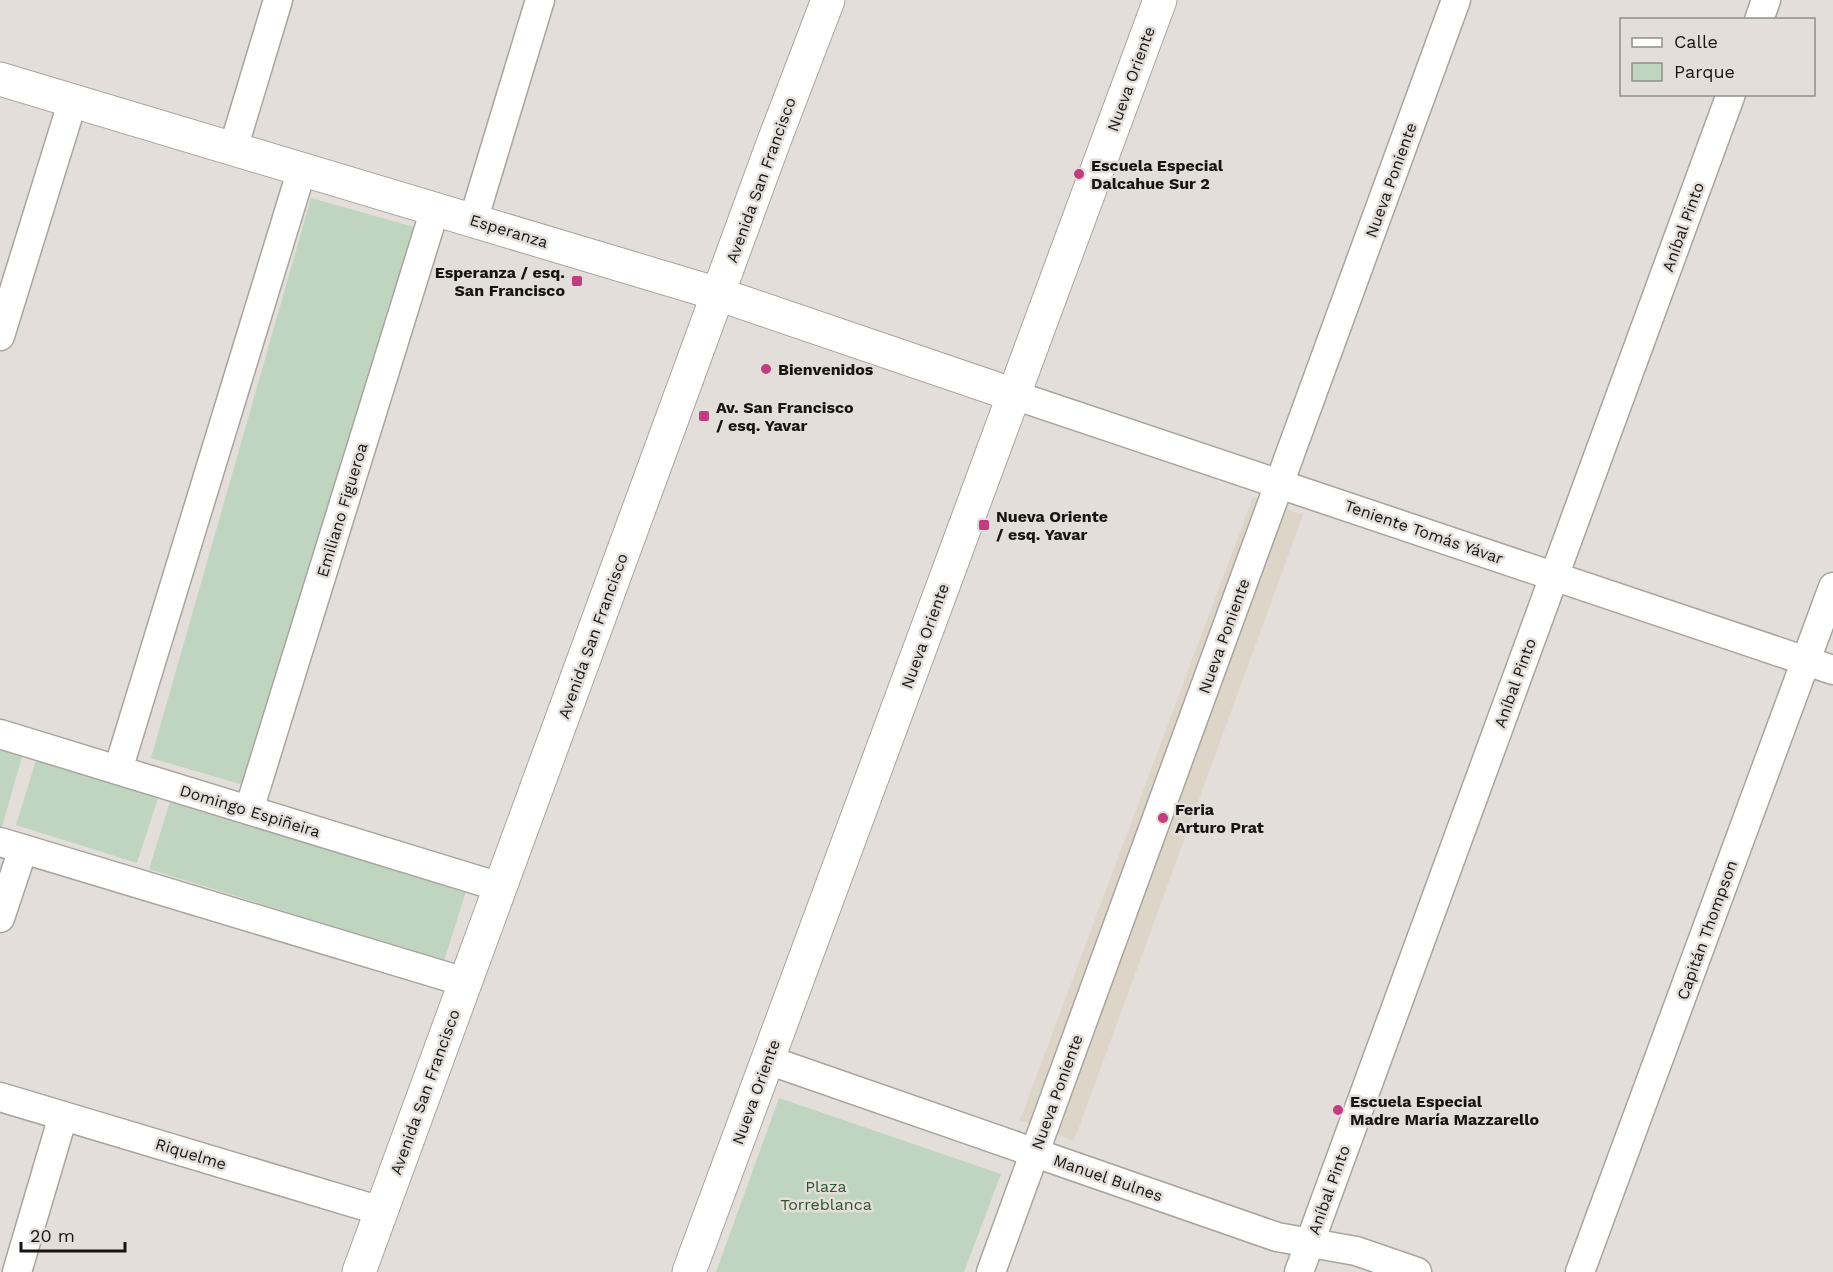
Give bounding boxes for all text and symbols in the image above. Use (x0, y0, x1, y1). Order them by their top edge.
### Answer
legend (1620, 18, 1815, 96)
street label: Nueva Oriente (1103, 24, 1159, 134)
text: Calle (1674, 31, 1718, 52)
text: Parque (1674, 61, 1735, 82)
street label: Avenida San Francisco (722, 95, 800, 265)
street label: Nueva Poniente (1361, 120, 1421, 240)
place label: Escuela Especial Dalcahue Sur 2 (1091, 156, 1224, 193)
marker: Escuela Especial Dalcahue Sur 2 (1072, 167, 1086, 181)
street label: Aníbal Pinto (1658, 180, 1708, 274)
street label: Esperanza (468, 210, 550, 252)
place label: Esperanza / esq. San Francisco (435, 263, 565, 300)
marker: Esperanza / esq. San Francisco (570, 274, 584, 288)
place label: Bienvenidos (778, 360, 874, 379)
marker: Bienvenidos (759, 362, 773, 376)
place label: Av. San Francisco / esq. Yavar (716, 398, 854, 435)
marker: Av. San Francisco / esq. Yavar (697, 409, 711, 423)
street label: Emiliano Figueroa (313, 441, 371, 579)
street label: Teniente Tomás Yávar (1342, 496, 1506, 568)
place label: Nueva Oriente / esq. Yavar (996, 507, 1108, 544)
marker: Nueva Oriente / esq. Yavar (977, 518, 991, 532)
street label: Avenida San Francisco (554, 551, 632, 721)
street label: Nueva Poniente (1194, 576, 1254, 696)
street label: Nueva Oriente (897, 581, 953, 691)
street label: Aníbal Pinto (1490, 636, 1540, 730)
street label: Domingo Espiñeira (178, 781, 322, 841)
place label: Feria Arturo Prat (1175, 800, 1264, 837)
marker: Feria Arturo Prat (1156, 811, 1170, 825)
street label: Capitán Thompson (1673, 858, 1741, 1002)
street label: Avenida San Francisco (386, 1007, 464, 1177)
street label: Nueva Poniente (1027, 1032, 1087, 1152)
street label: Nueva Oriente (728, 1037, 784, 1147)
place label: Escuela Especial Madre María Mazzarello (1350, 1092, 1539, 1129)
marker: Escuela Especial Madre María Mazzarello (1331, 1103, 1345, 1117)
street label: Riquelme (153, 1134, 229, 1174)
street label: Aníbal Pinto (1304, 1143, 1354, 1237)
street label: Manuel Bulnes (1051, 1150, 1165, 1206)
park label: Plaza Torreblanca (780, 1177, 872, 1214)
scale bar (21, 1215, 124, 1253)
text: 20 m (30, 1225, 75, 1246)

